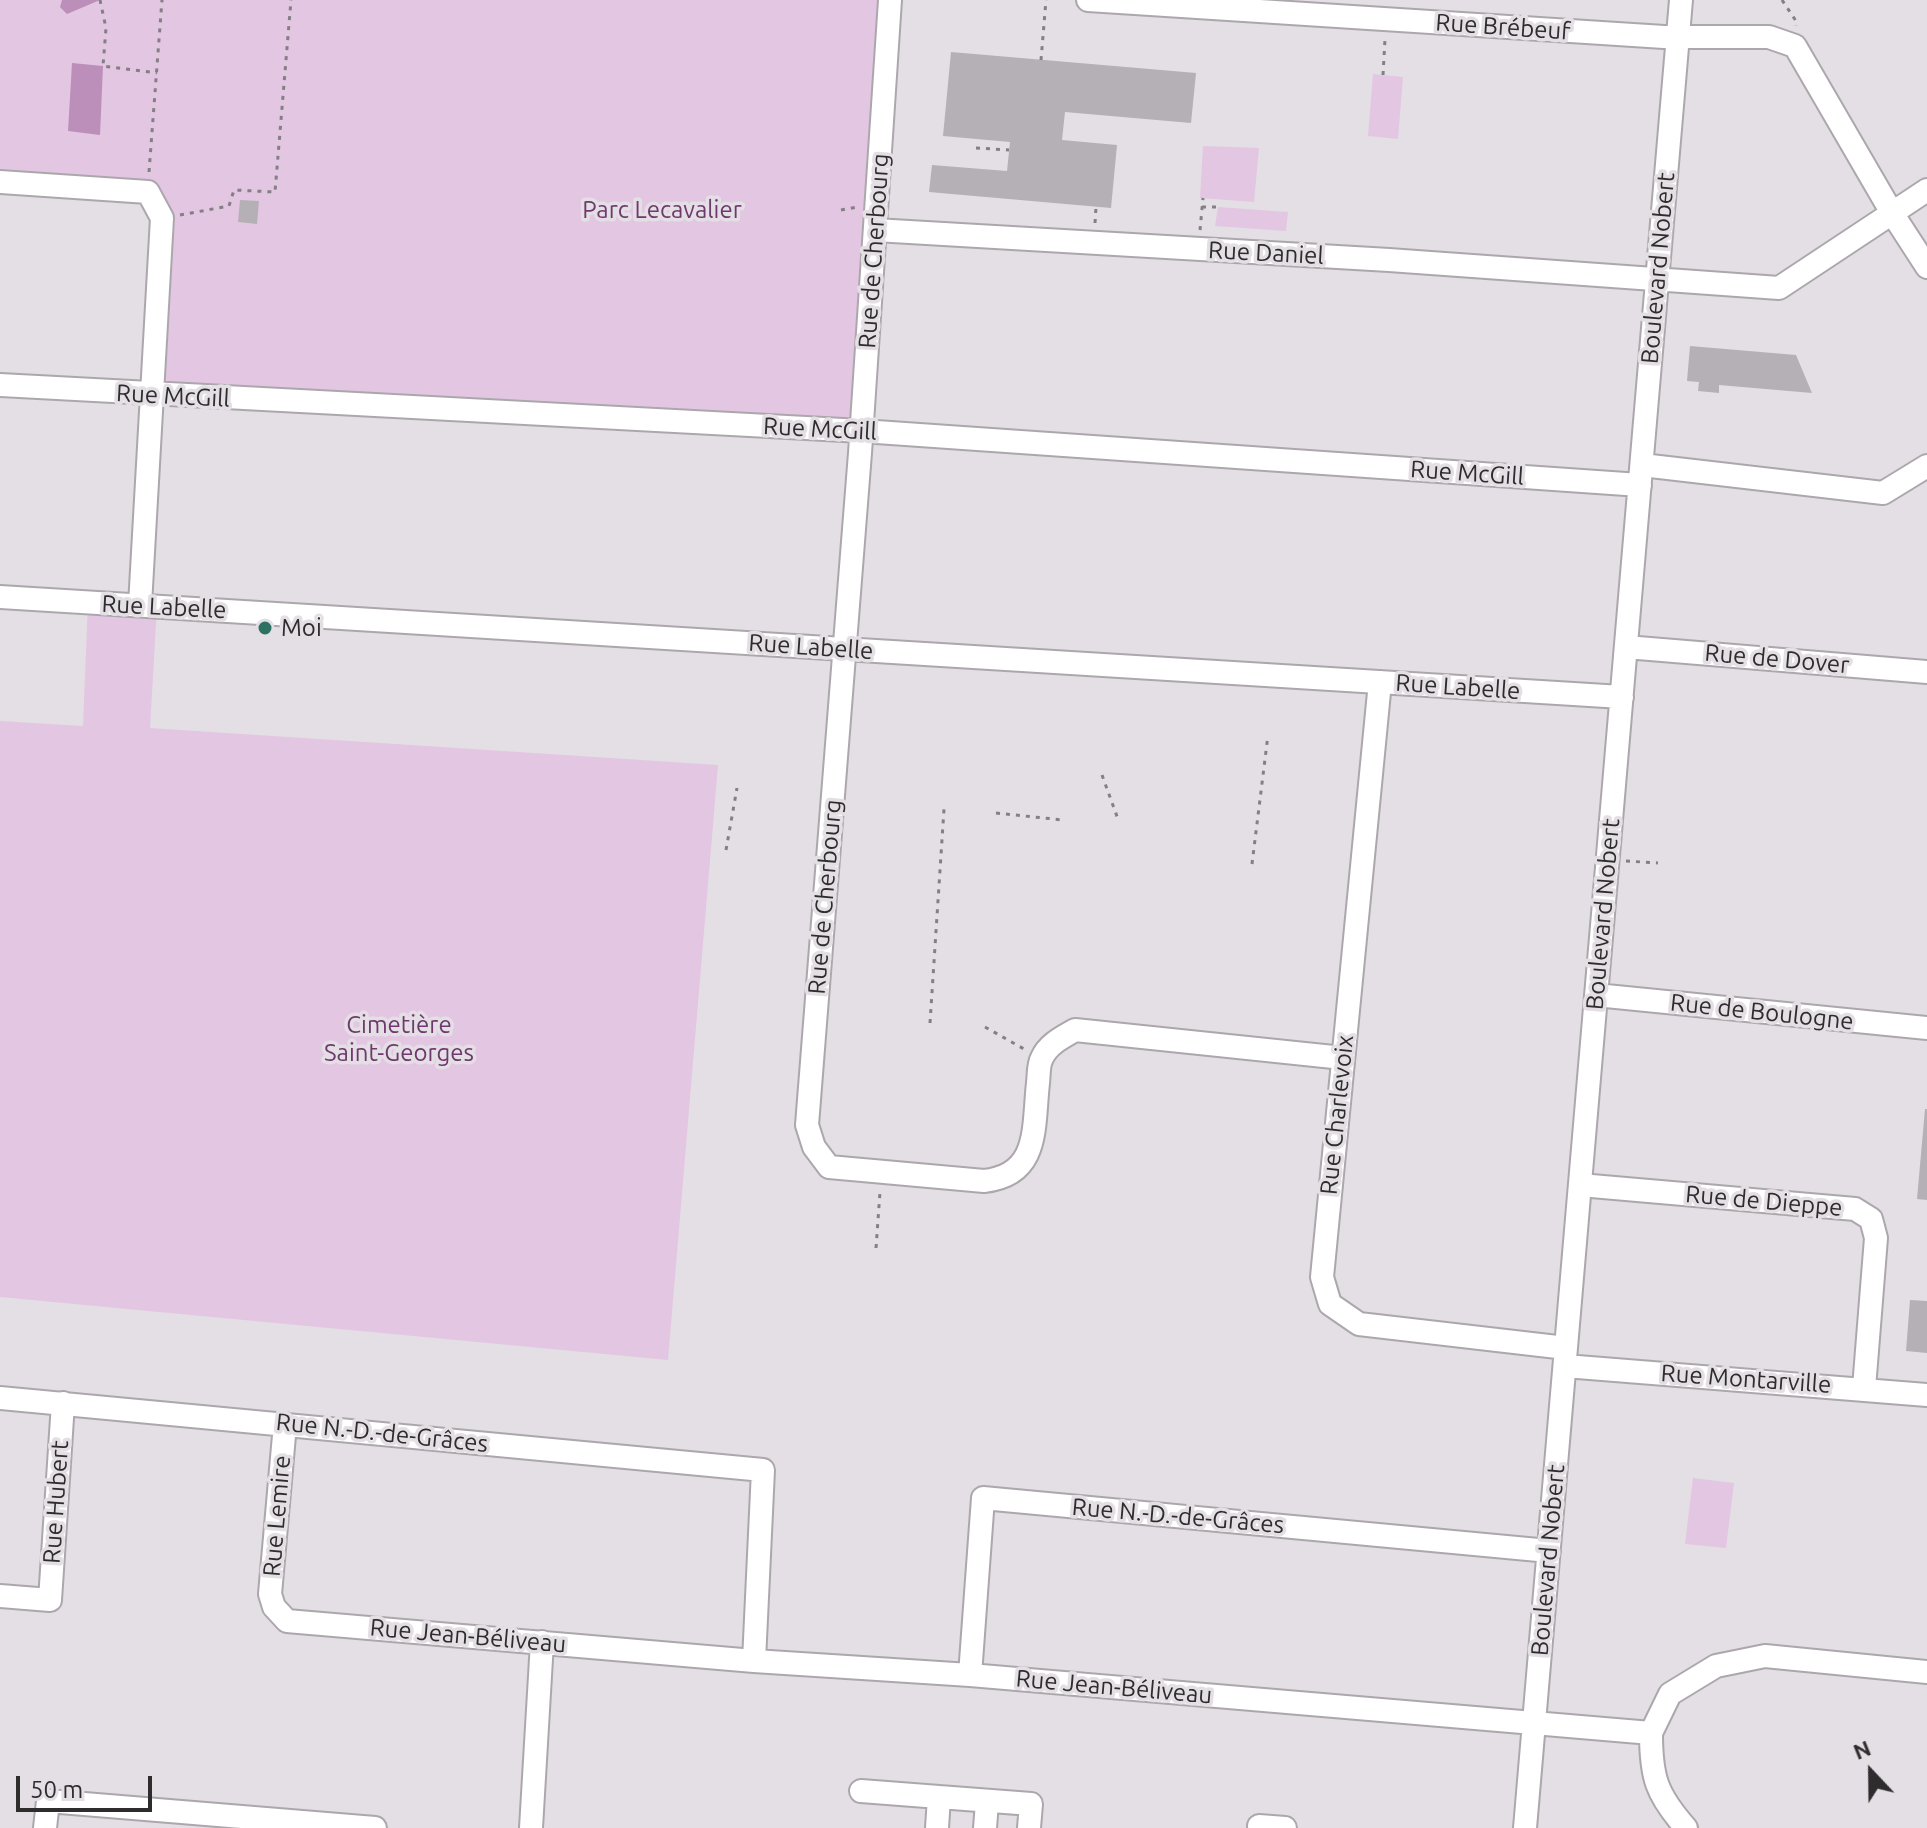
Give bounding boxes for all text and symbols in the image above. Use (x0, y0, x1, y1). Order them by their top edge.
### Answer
street label: Rue Brébeuf (1435, 8, 1571, 46)
street label: Rue de Cherbourg (853, 152, 895, 350)
street label: Boulevard Nobert (1635, 171, 1681, 365)
park label: Parc Lecavalier (582, 196, 742, 224)
street label: Rue Daniel (1207, 236, 1325, 270)
street label: Rue McGill (115, 379, 231, 413)
street label: Rue McGill (762, 412, 878, 446)
street label: Rue McGill (1409, 455, 1525, 491)
street label: Rue Labelle (101, 589, 227, 625)
place label: Moi (281, 614, 322, 642)
marker: Moi (256, 619, 274, 637)
street label: Rue Labelle (748, 628, 874, 666)
street label: Rue de Dover (1703, 638, 1851, 680)
street label: Rue Labelle (1395, 668, 1521, 706)
street label: Rue de Cherbourg (802, 798, 848, 996)
street label: Boulevard Nobert (1580, 817, 1626, 1011)
street label: Rue de Boulogne (1669, 988, 1855, 1036)
park label: Cimetière Saint-Georges (324, 1011, 474, 1067)
street label: Rue Charlevoix (1314, 1034, 1360, 1196)
street label: Rue de Dieppe (1684, 1180, 1844, 1222)
street label: Rue Montarville (1660, 1359, 1832, 1399)
street label: Rue N.-D.-de-Grâces (275, 1408, 489, 1458)
street label: Rue Hubert (37, 1439, 75, 1565)
street label: Rue Lemire (257, 1454, 297, 1578)
street label: Boulevard Nobert (1525, 1463, 1571, 1657)
street label: Rue N.-D.-de-Grâces (1071, 1492, 1285, 1540)
street label: Rue Jean-Béliveau (369, 1613, 567, 1659)
street label: Rue Jean-Béliveau (1015, 1664, 1213, 1710)
north arrow (1831, 1732, 1911, 1812)
text: N (1850, 1735, 1874, 1764)
scale bar (20, 1760, 156, 1810)
text: 50 m (30, 1776, 83, 1803)

